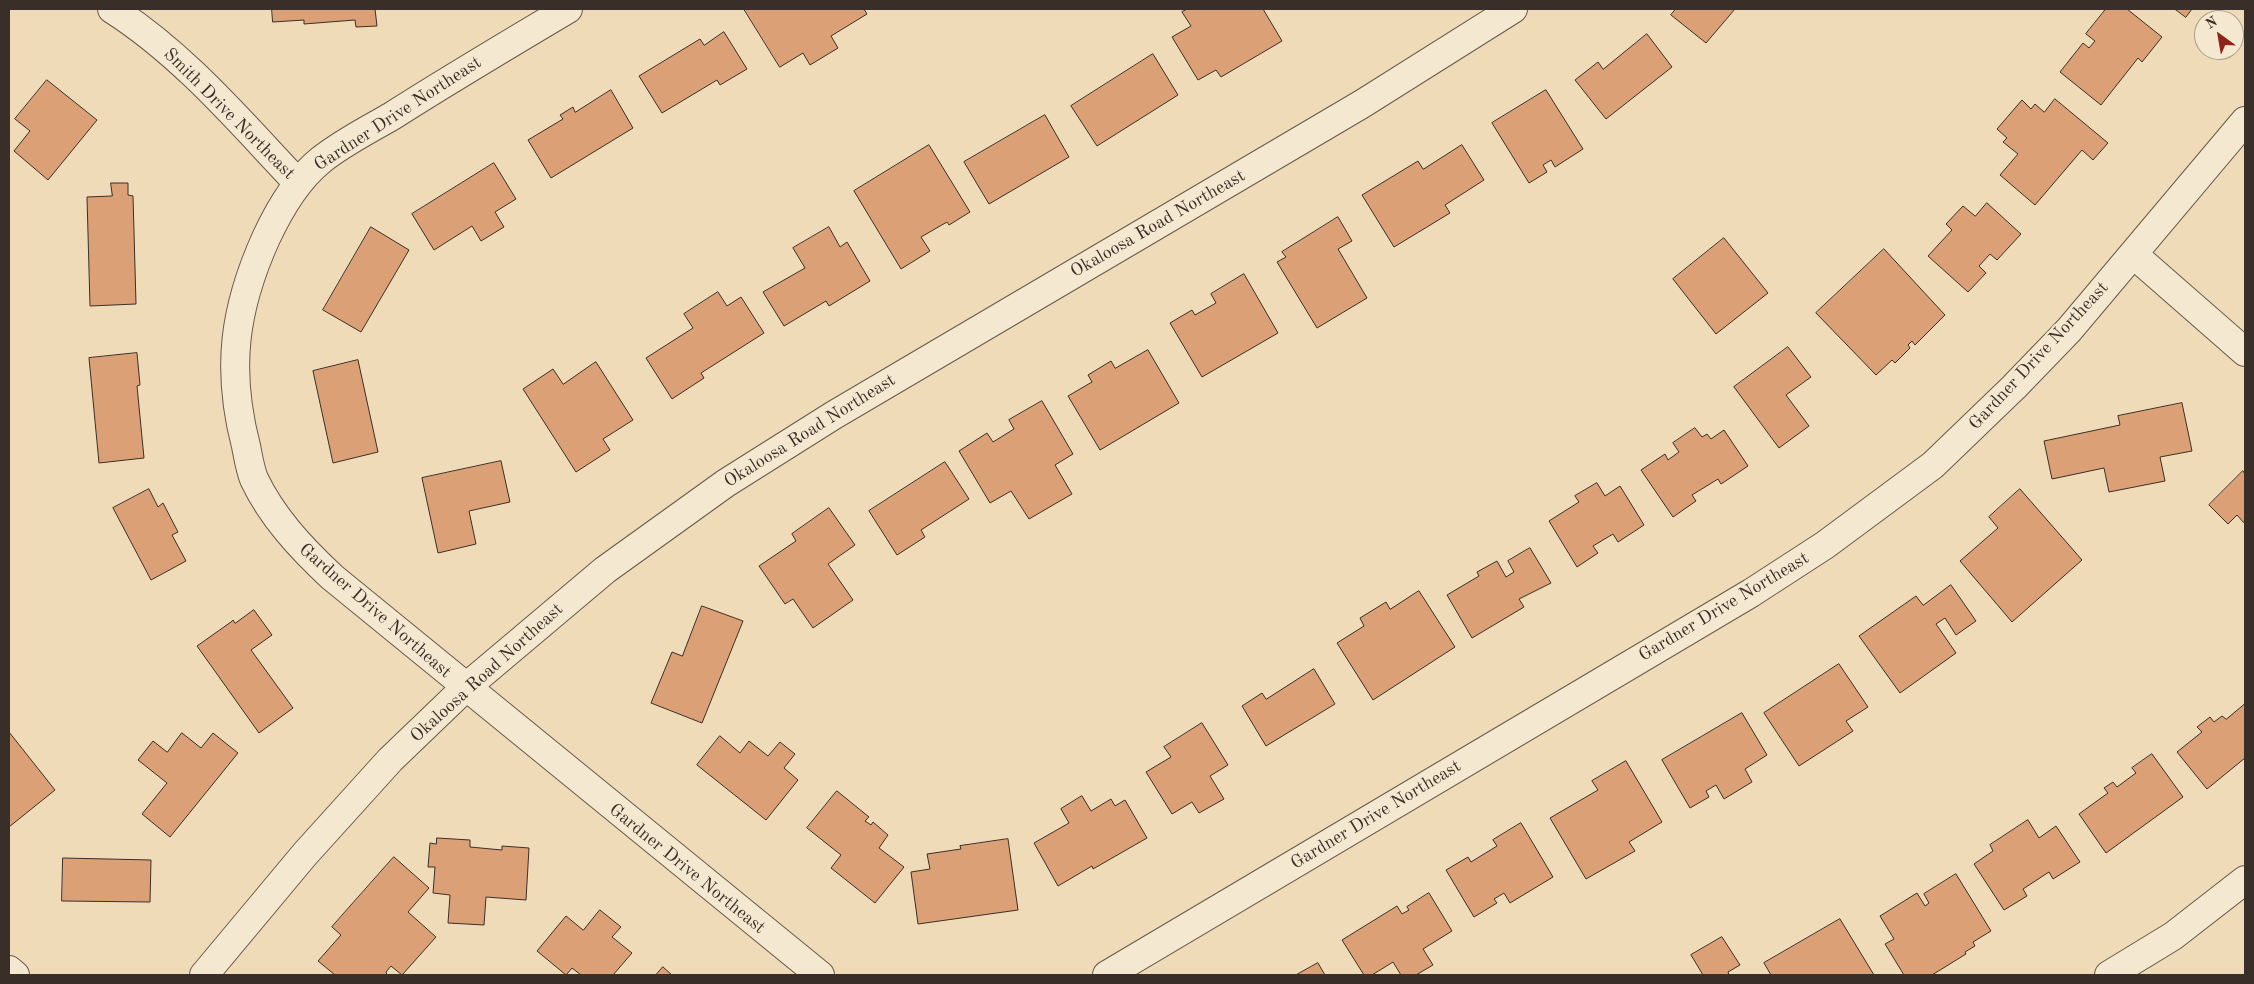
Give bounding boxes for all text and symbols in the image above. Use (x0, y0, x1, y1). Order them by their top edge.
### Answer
north arrow (2194, 10, 2244, 60)
text: N (2203, 14, 2220, 32)
street label: Smith Drive Northeast (159, 44, 299, 184)
street label: Gardner Drive Northeast (310, 52, 486, 176)
street label: Okaloosa Road Northeast (1067, 165, 1249, 283)
street label: Gardner Drive Northeast (1965, 277, 2113, 435)
street label: Okaloosa Road Northeast (720, 369, 900, 493)
street label: Gardner Drive Northeast (294, 539, 456, 683)
street label: Gardner Drive Northeast (1635, 548, 1813, 666)
street label: Okaloosa Road Northeast (406, 599, 568, 747)
street label: Gardner Drive Northeast (1287, 756, 1465, 874)
street label: Gardner Drive Northeast (604, 799, 770, 939)

